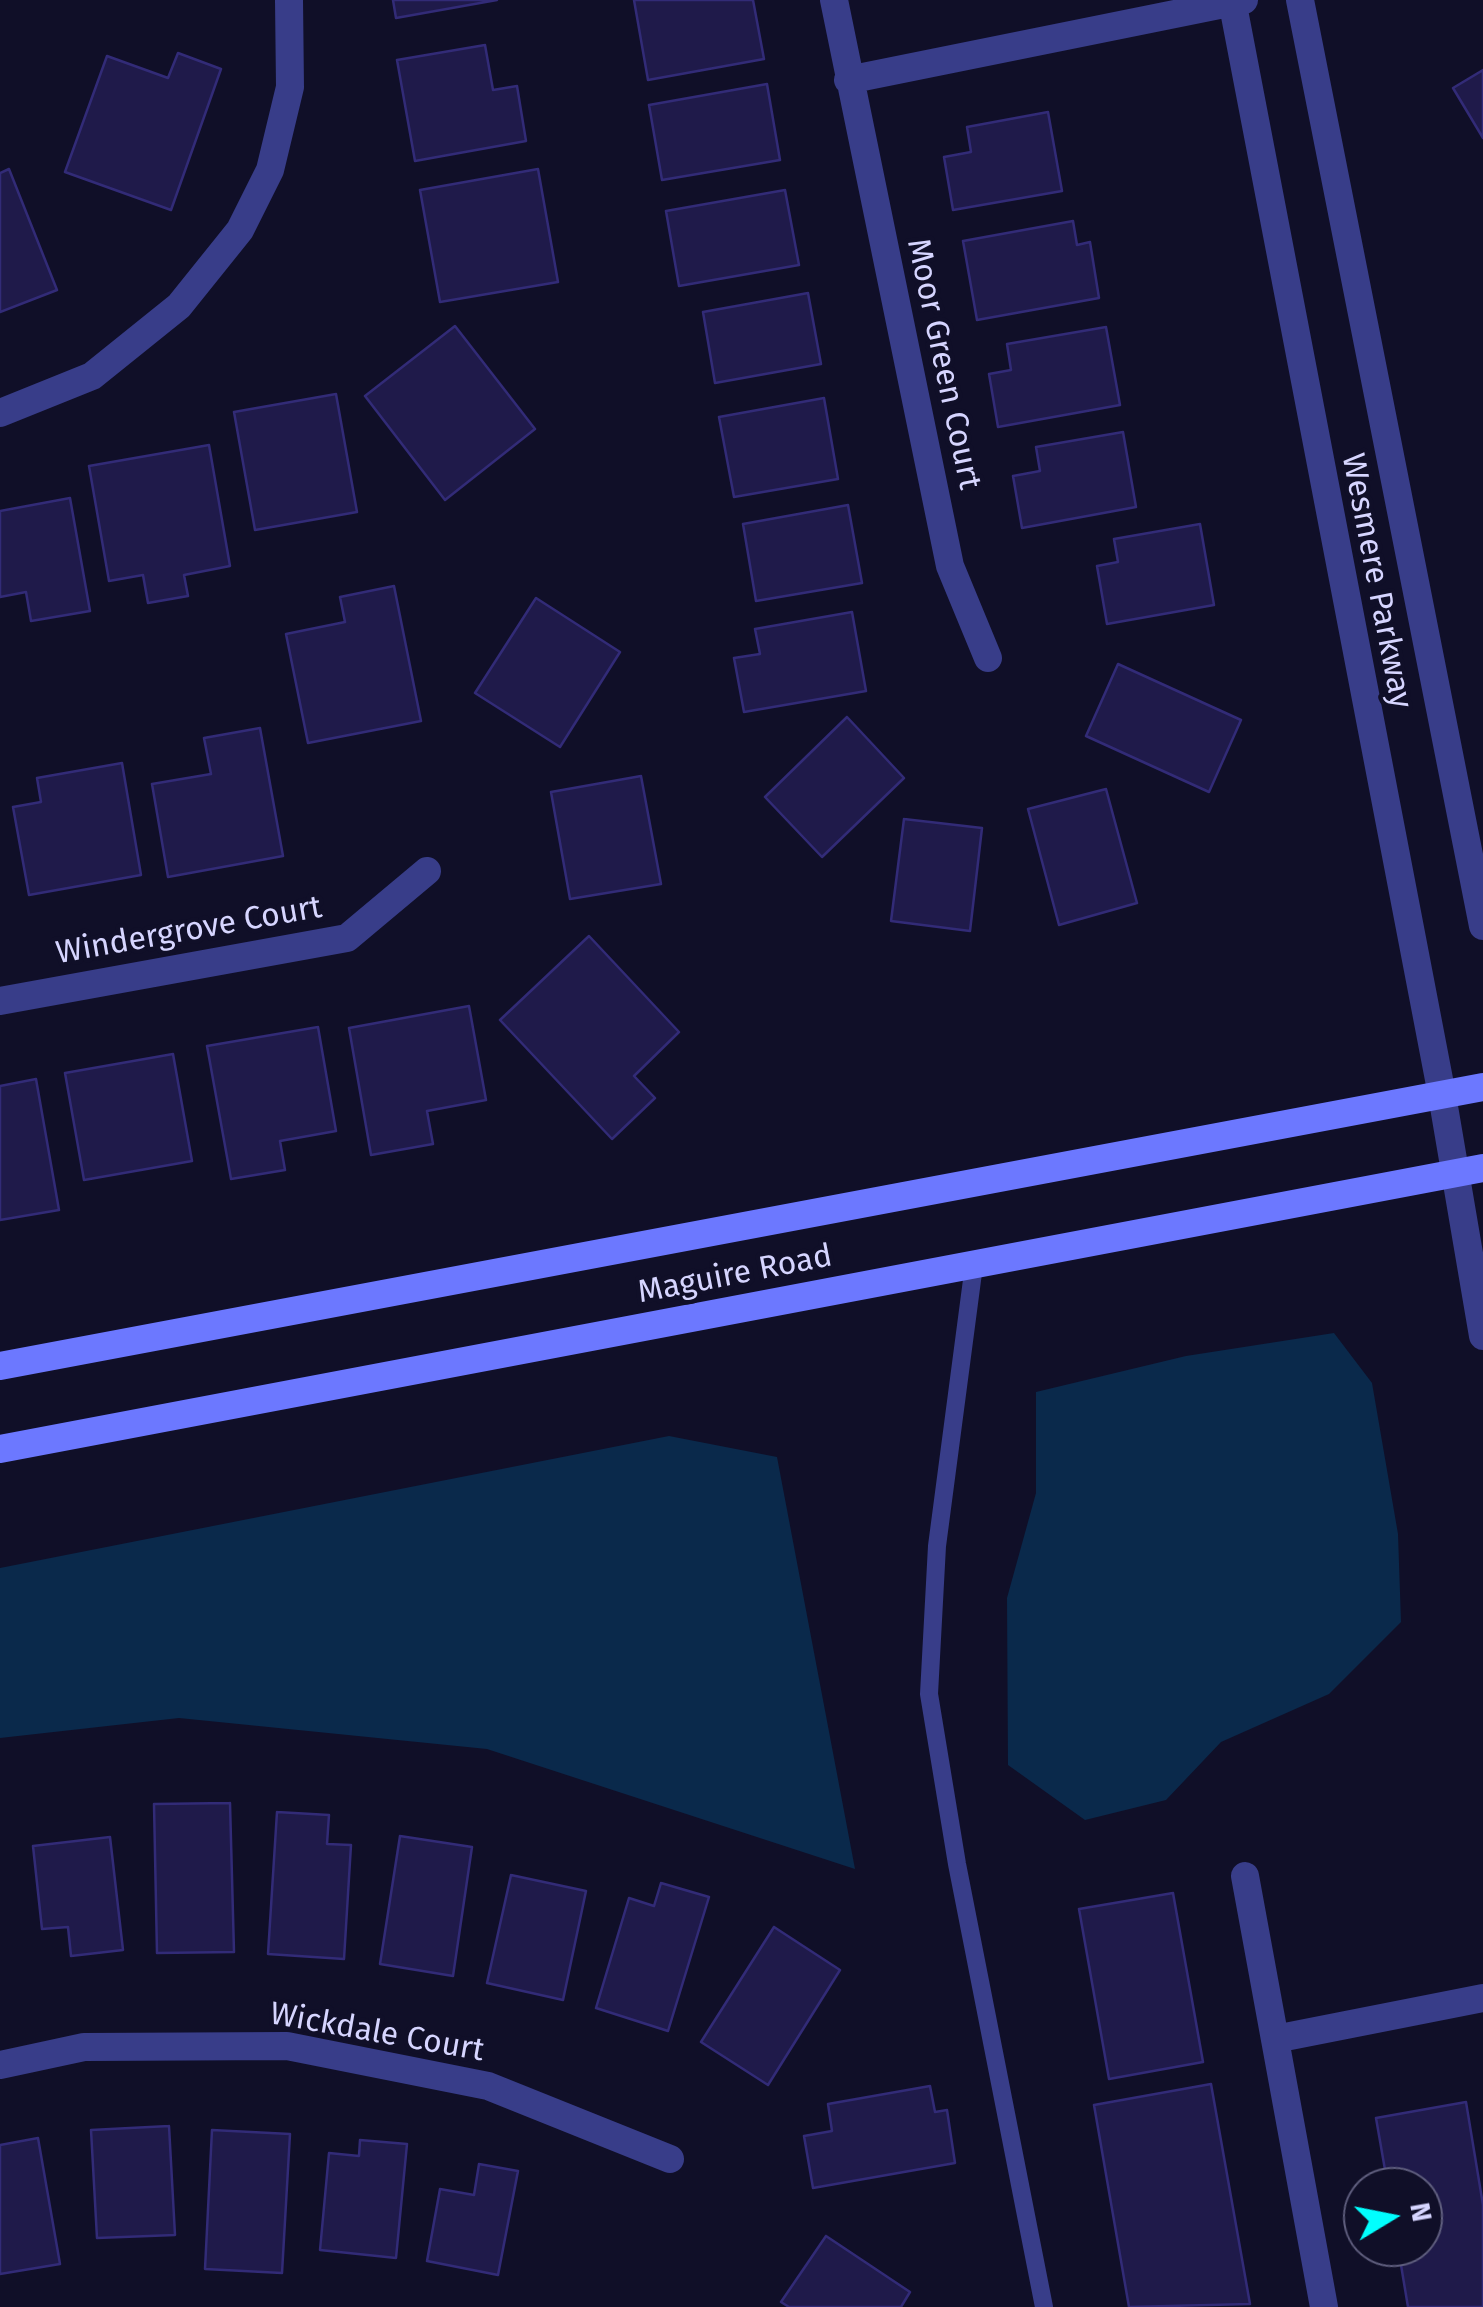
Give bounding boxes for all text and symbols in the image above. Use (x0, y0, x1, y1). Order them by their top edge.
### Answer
street label: Moor Green Court (898, 235, 988, 493)
street label: Wesmere Parkway (1332, 450, 1420, 712)
street label: Windergrove Court (53, 889, 325, 973)
street label: Maguire Road (635, 1237, 835, 1313)
street label: Wickdale Court (267, 1995, 487, 2071)
north arrow (1343, 2167, 1443, 2267)
text: N (1403, 2200, 1439, 2224)

